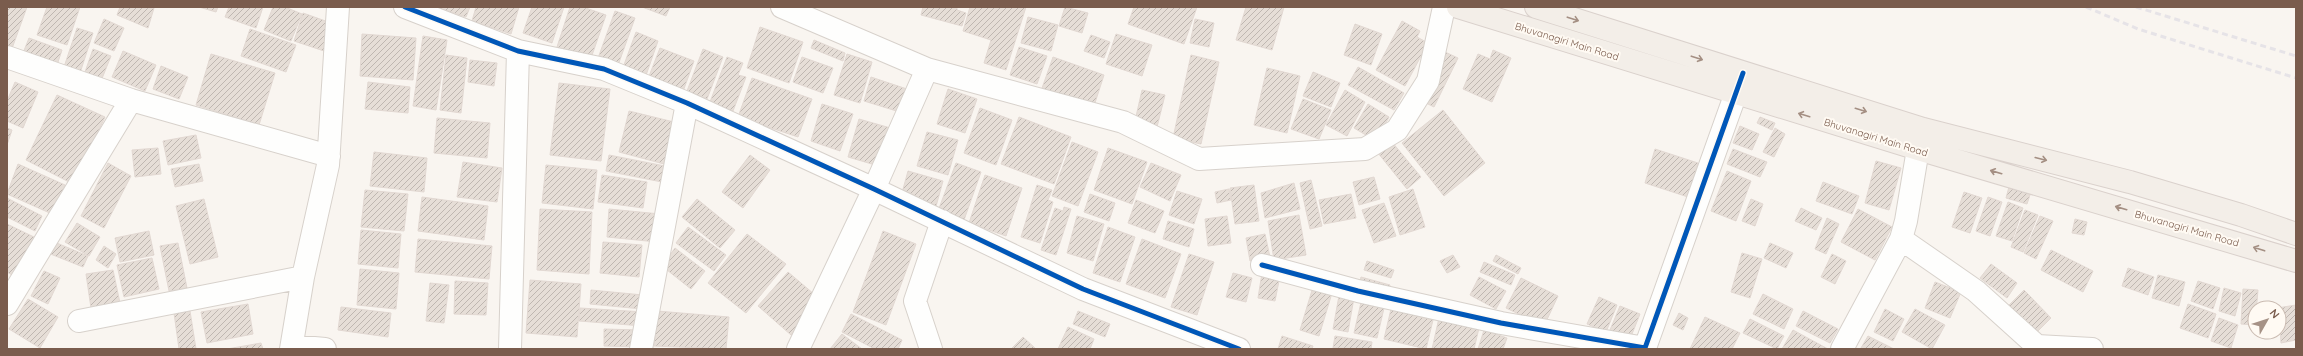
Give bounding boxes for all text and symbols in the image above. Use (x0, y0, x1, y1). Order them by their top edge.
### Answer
one-way arrow (1567, 16, 1580, 23)
street label: Bhuvanagiri Main Road (1513, 19, 1620, 63)
one-way arrow (1690, 55, 1703, 62)
one-way arrow (1855, 107, 1868, 114)
one-way arrow (1798, 111, 1811, 118)
street label: Bhuvanagiri Main Road (1822, 115, 1929, 159)
one-way arrow (2034, 156, 2047, 163)
one-way arrow (1990, 168, 2003, 175)
one-way arrow (2114, 204, 2127, 211)
street label: Bhuvanagiri Main Road (2133, 207, 2241, 250)
one-way arrow (2253, 245, 2265, 253)
north arrow (2247, 300, 2287, 340)
text: N (2267, 306, 2283, 321)

